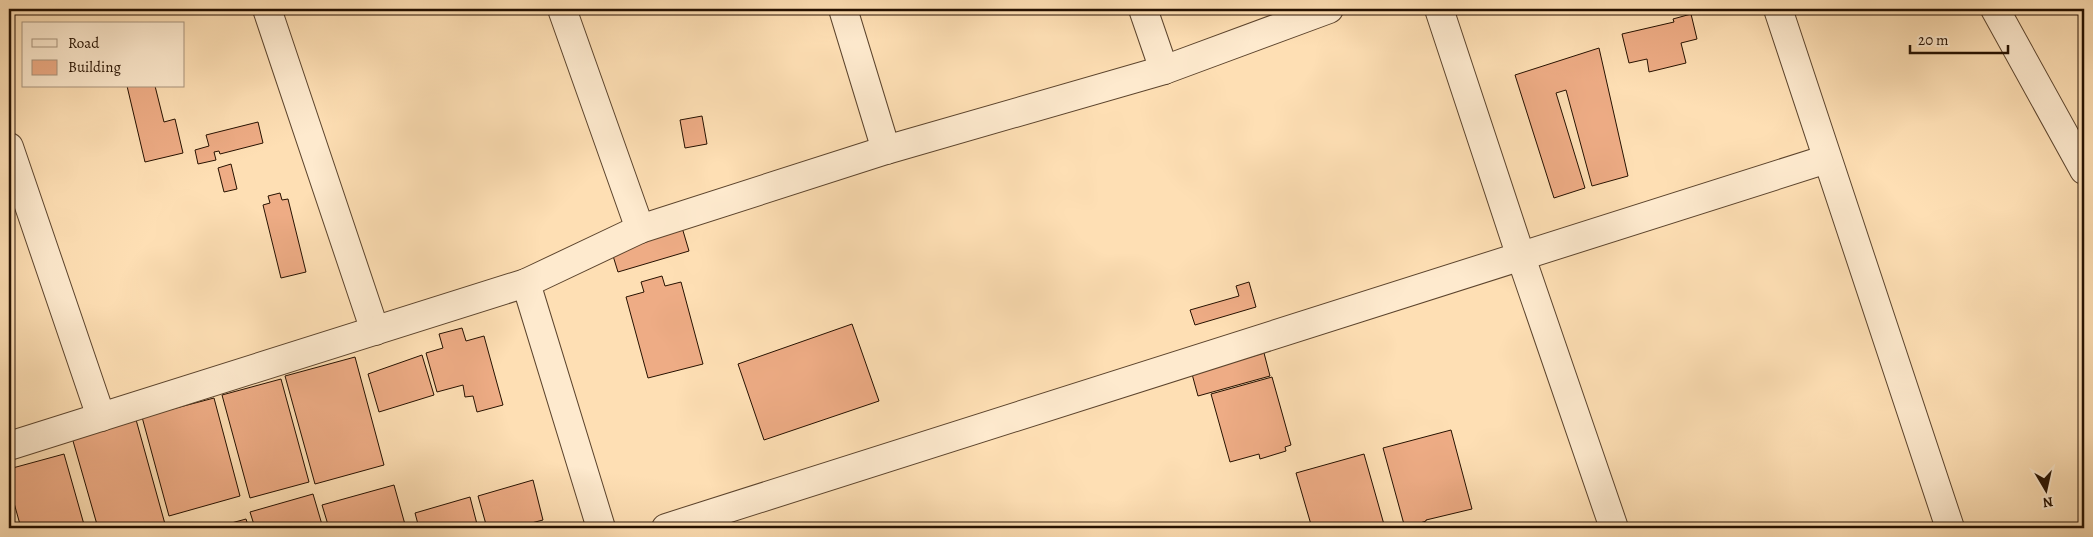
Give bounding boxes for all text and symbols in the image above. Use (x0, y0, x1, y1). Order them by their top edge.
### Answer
legend (22, 22, 185, 88)
scale bar (1910, 22, 2008, 54)
text: 20 m (1918, 30, 1949, 50)
text: Road (68, 33, 100, 53)
text: Building (68, 57, 121, 77)
north arrow (2020, 464, 2070, 514)
text: N (2041, 492, 2054, 513)

